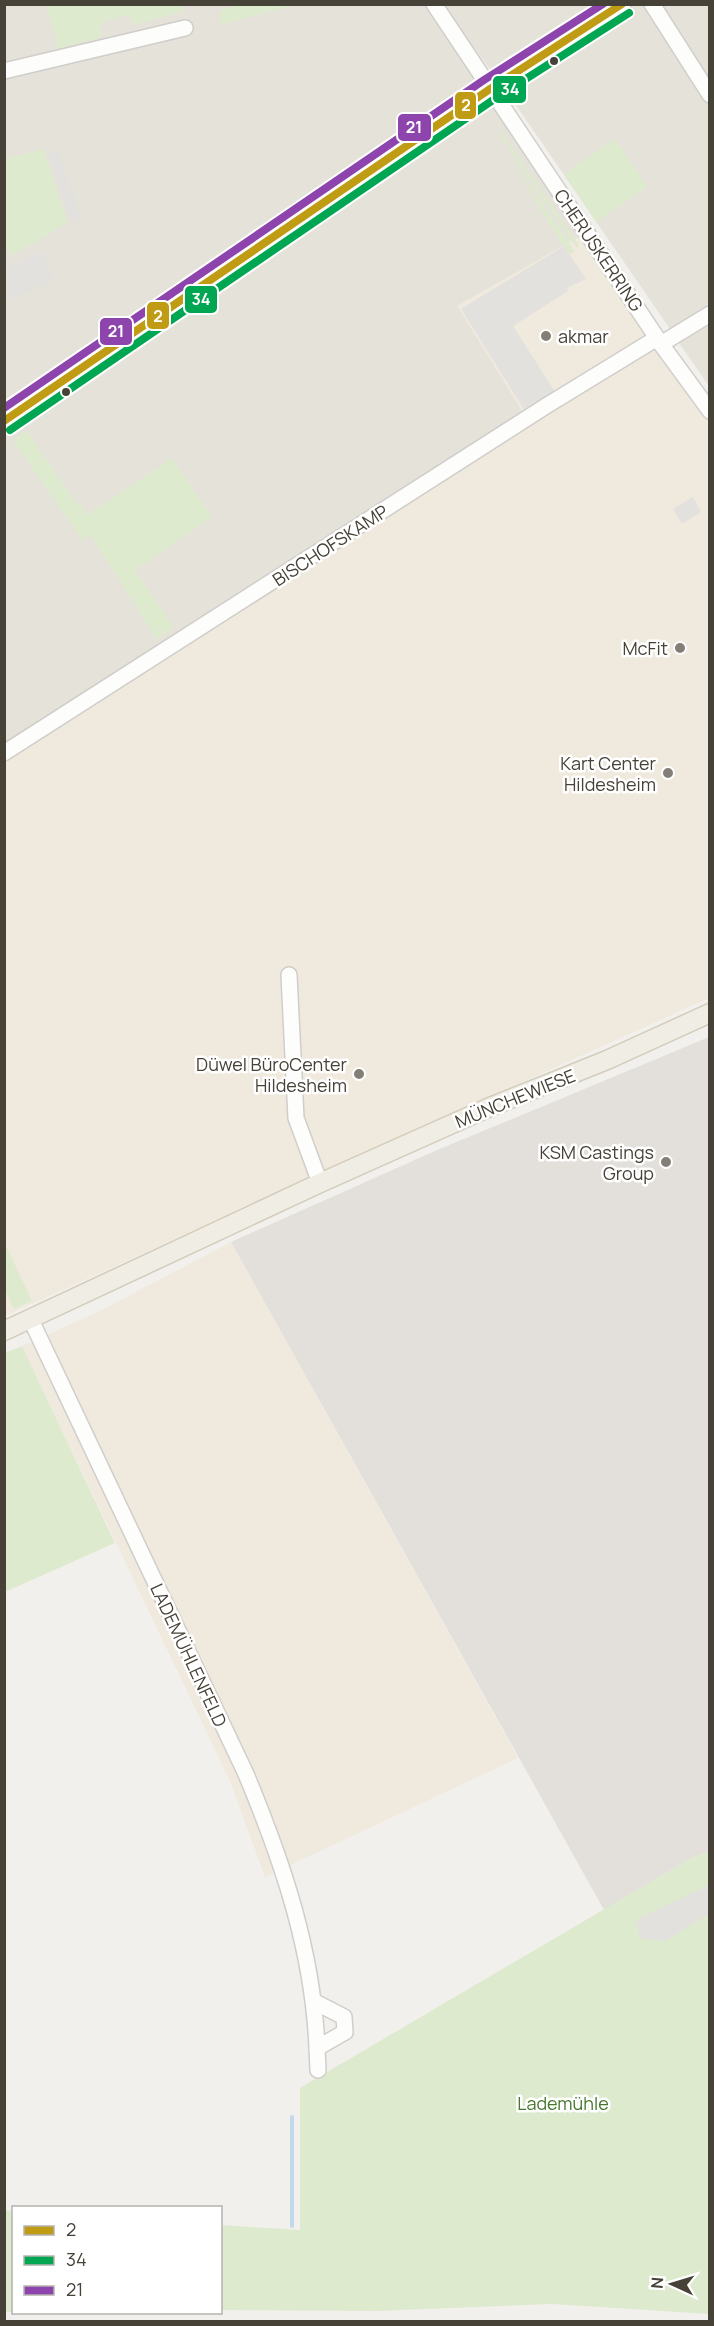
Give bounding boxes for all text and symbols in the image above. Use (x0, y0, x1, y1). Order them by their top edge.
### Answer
unlabelled marker (548, 55, 560, 67)
line badge: 34 (492, 75, 527, 104)
text: 34 (500, 78, 520, 100)
line badge: 2 (454, 91, 477, 120)
text: 2 (461, 94, 471, 116)
line badge: 21 (397, 113, 432, 142)
text: 21 (406, 116, 422, 138)
street label: CHERUSKERRING (549, 184, 649, 316)
line badge: 34 (184, 285, 218, 314)
text: 34 (191, 288, 211, 310)
line badge: 2 (146, 301, 170, 330)
text: 2 (153, 305, 163, 327)
line badge: 21 (99, 317, 133, 346)
text: 21 (108, 320, 124, 342)
place label: akmar (558, 324, 609, 348)
marker: akmar (539, 329, 553, 343)
unlabelled marker (60, 386, 72, 398)
street label: BISCHOFSKAMP (268, 499, 392, 591)
place label: McFit (622, 636, 668, 660)
marker: McFit (673, 641, 687, 655)
place label: Kart Center Hildesheim (560, 751, 657, 796)
marker: Kart Center Hildesheim (661, 766, 675, 780)
place label: Düwel BüroCenter Hildesheim (196, 1052, 347, 1097)
street label: MÜNCHEWIESE (451, 1063, 579, 1133)
marker: Düwel BüroCenter Hildesheim (352, 1067, 366, 1081)
place label: KSM Castings Group (539, 1140, 654, 1185)
marker: KSM Castings Group (659, 1155, 673, 1169)
street label: LADEMÜHLENFELD (145, 1580, 233, 1730)
park label: Lademühle (517, 2091, 609, 2115)
legend (12, 2206, 222, 2314)
text: 2 (66, 2217, 76, 2241)
text: 34 (66, 2247, 87, 2271)
north arrow (642, 2254, 702, 2314)
text: N (646, 2276, 668, 2289)
text: 21 (66, 2277, 83, 2301)

